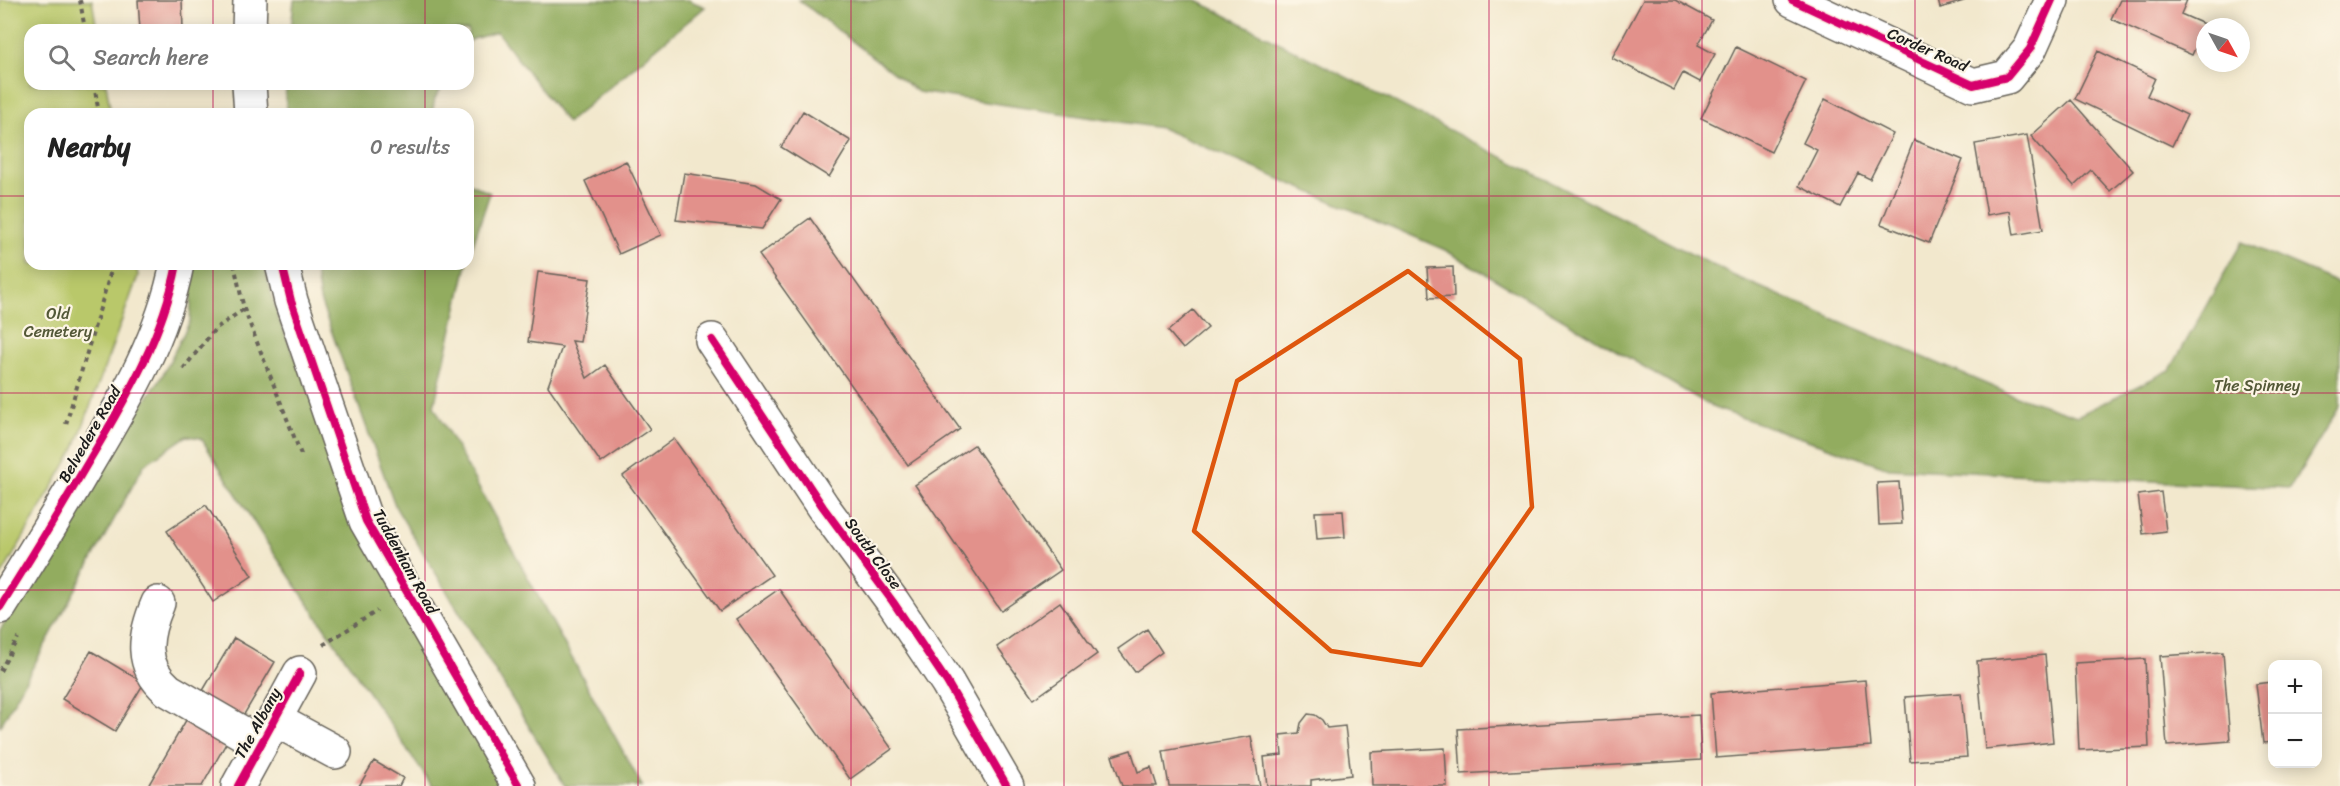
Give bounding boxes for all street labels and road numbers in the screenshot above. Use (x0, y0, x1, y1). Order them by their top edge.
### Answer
street label: Corder Road (1883, 19, 1974, 81)
street label: Belvedere Road (50, 379, 130, 488)
street label: Tuddenham Road (365, 503, 447, 621)
street label: South Close (837, 511, 910, 596)
street label: The Albany (226, 681, 289, 764)

